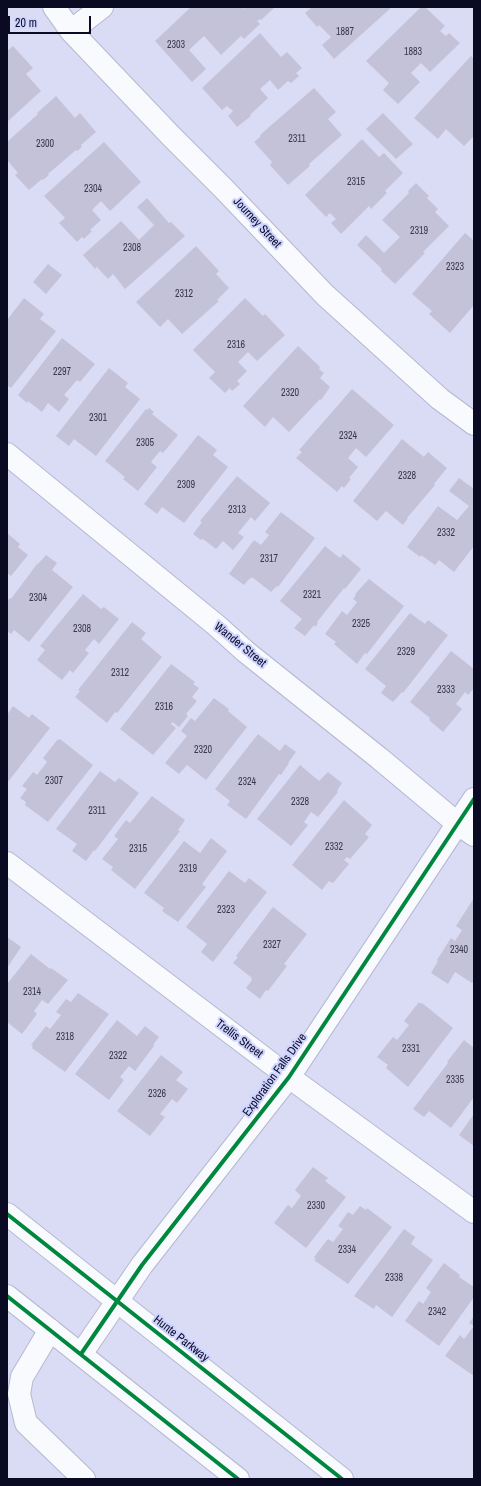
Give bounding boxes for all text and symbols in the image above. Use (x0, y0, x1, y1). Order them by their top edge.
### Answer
scale bar (10, 8, 93, 34)
text: 20 m (15, 15, 37, 31)
house number: 1887 (336, 26, 354, 38)
house number: 2303 (167, 39, 185, 51)
house number: 1883 (404, 46, 422, 58)
house number: 2311 (288, 133, 306, 145)
house number: 2300 (36, 138, 54, 150)
house number: 2315 (347, 176, 365, 188)
house number: 2304 (84, 183, 102, 195)
street label: Journey Street (230, 195, 284, 251)
house number: 2319 (410, 225, 428, 237)
house number: 2308 (123, 242, 141, 254)
house number: 2323 (446, 261, 464, 273)
house number: 2312 (175, 288, 193, 300)
house number: 2316 (227, 339, 245, 351)
house number: 2297 (53, 366, 71, 378)
house number: 2320 (281, 387, 299, 399)
house number: 2301 (89, 412, 107, 424)
house number: 2324 (339, 430, 357, 442)
house number: 2305 (136, 437, 154, 449)
house number: 2328 (398, 470, 416, 482)
house number: 2309 (177, 479, 195, 491)
house number: 2313 (228, 504, 246, 516)
house number: 2332 (437, 527, 455, 539)
house number: 2317 (260, 553, 278, 565)
house number: 2321 (303, 589, 321, 601)
house number: 2304 (29, 592, 47, 604)
house number: 2325 (352, 618, 370, 630)
street label: Wander Street (211, 620, 269, 670)
house number: 2308 (73, 623, 91, 635)
house number: 2329 (397, 646, 415, 658)
house number: 2312 (111, 667, 129, 679)
house number: 2333 (437, 684, 455, 696)
house number: 2316 (155, 701, 173, 713)
house number: 2320 (194, 744, 212, 756)
house number: 2307 (45, 775, 63, 787)
house number: 2324 (238, 776, 256, 788)
house number: 2328 (291, 796, 309, 808)
house number: 2311 (88, 805, 106, 817)
house number: 2332 (325, 841, 343, 853)
house number: 2315 (129, 843, 147, 855)
house number: 2319 (179, 863, 197, 875)
house number: 2323 (217, 904, 235, 916)
house number: 2327 (263, 939, 281, 951)
house number: 2340 (450, 944, 468, 956)
house number: 2314 (23, 986, 41, 998)
street label: Trellis Street (213, 1017, 265, 1061)
house number: 2318 (56, 1031, 74, 1043)
street label: Exploration Falls Drive (240, 1031, 310, 1119)
house number: 2331 (402, 1043, 420, 1055)
house number: 2322 (109, 1050, 127, 1062)
house number: 2335 (446, 1074, 464, 1086)
house number: 2326 (148, 1088, 166, 1100)
house number: 2330 (307, 1200, 325, 1212)
house number: 2334 (338, 1244, 356, 1256)
house number: 2338 (385, 1272, 403, 1284)
house number: 2342 (428, 1306, 446, 1318)
street label: Hunte Parkway (150, 1313, 212, 1365)

